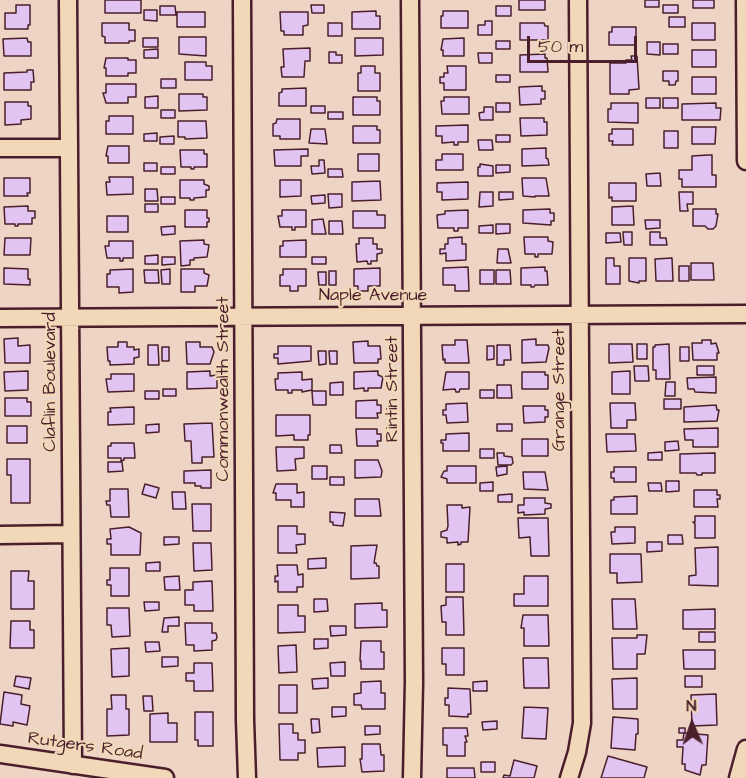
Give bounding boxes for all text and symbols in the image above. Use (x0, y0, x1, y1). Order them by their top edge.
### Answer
scale bar (530, 24, 640, 62)
text: 50 m (538, 34, 583, 59)
street label: Naple Avenue (319, 285, 427, 307)
street label: Commonwealth Street (213, 296, 235, 482)
street label: Claflin Boulevard (40, 312, 62, 452)
street label: Grange Street (549, 329, 571, 451)
street label: Rintin Street (382, 336, 404, 442)
north arrow (662, 694, 722, 754)
text: N (686, 695, 697, 717)
street label: Rutgers Road (26, 728, 144, 766)

